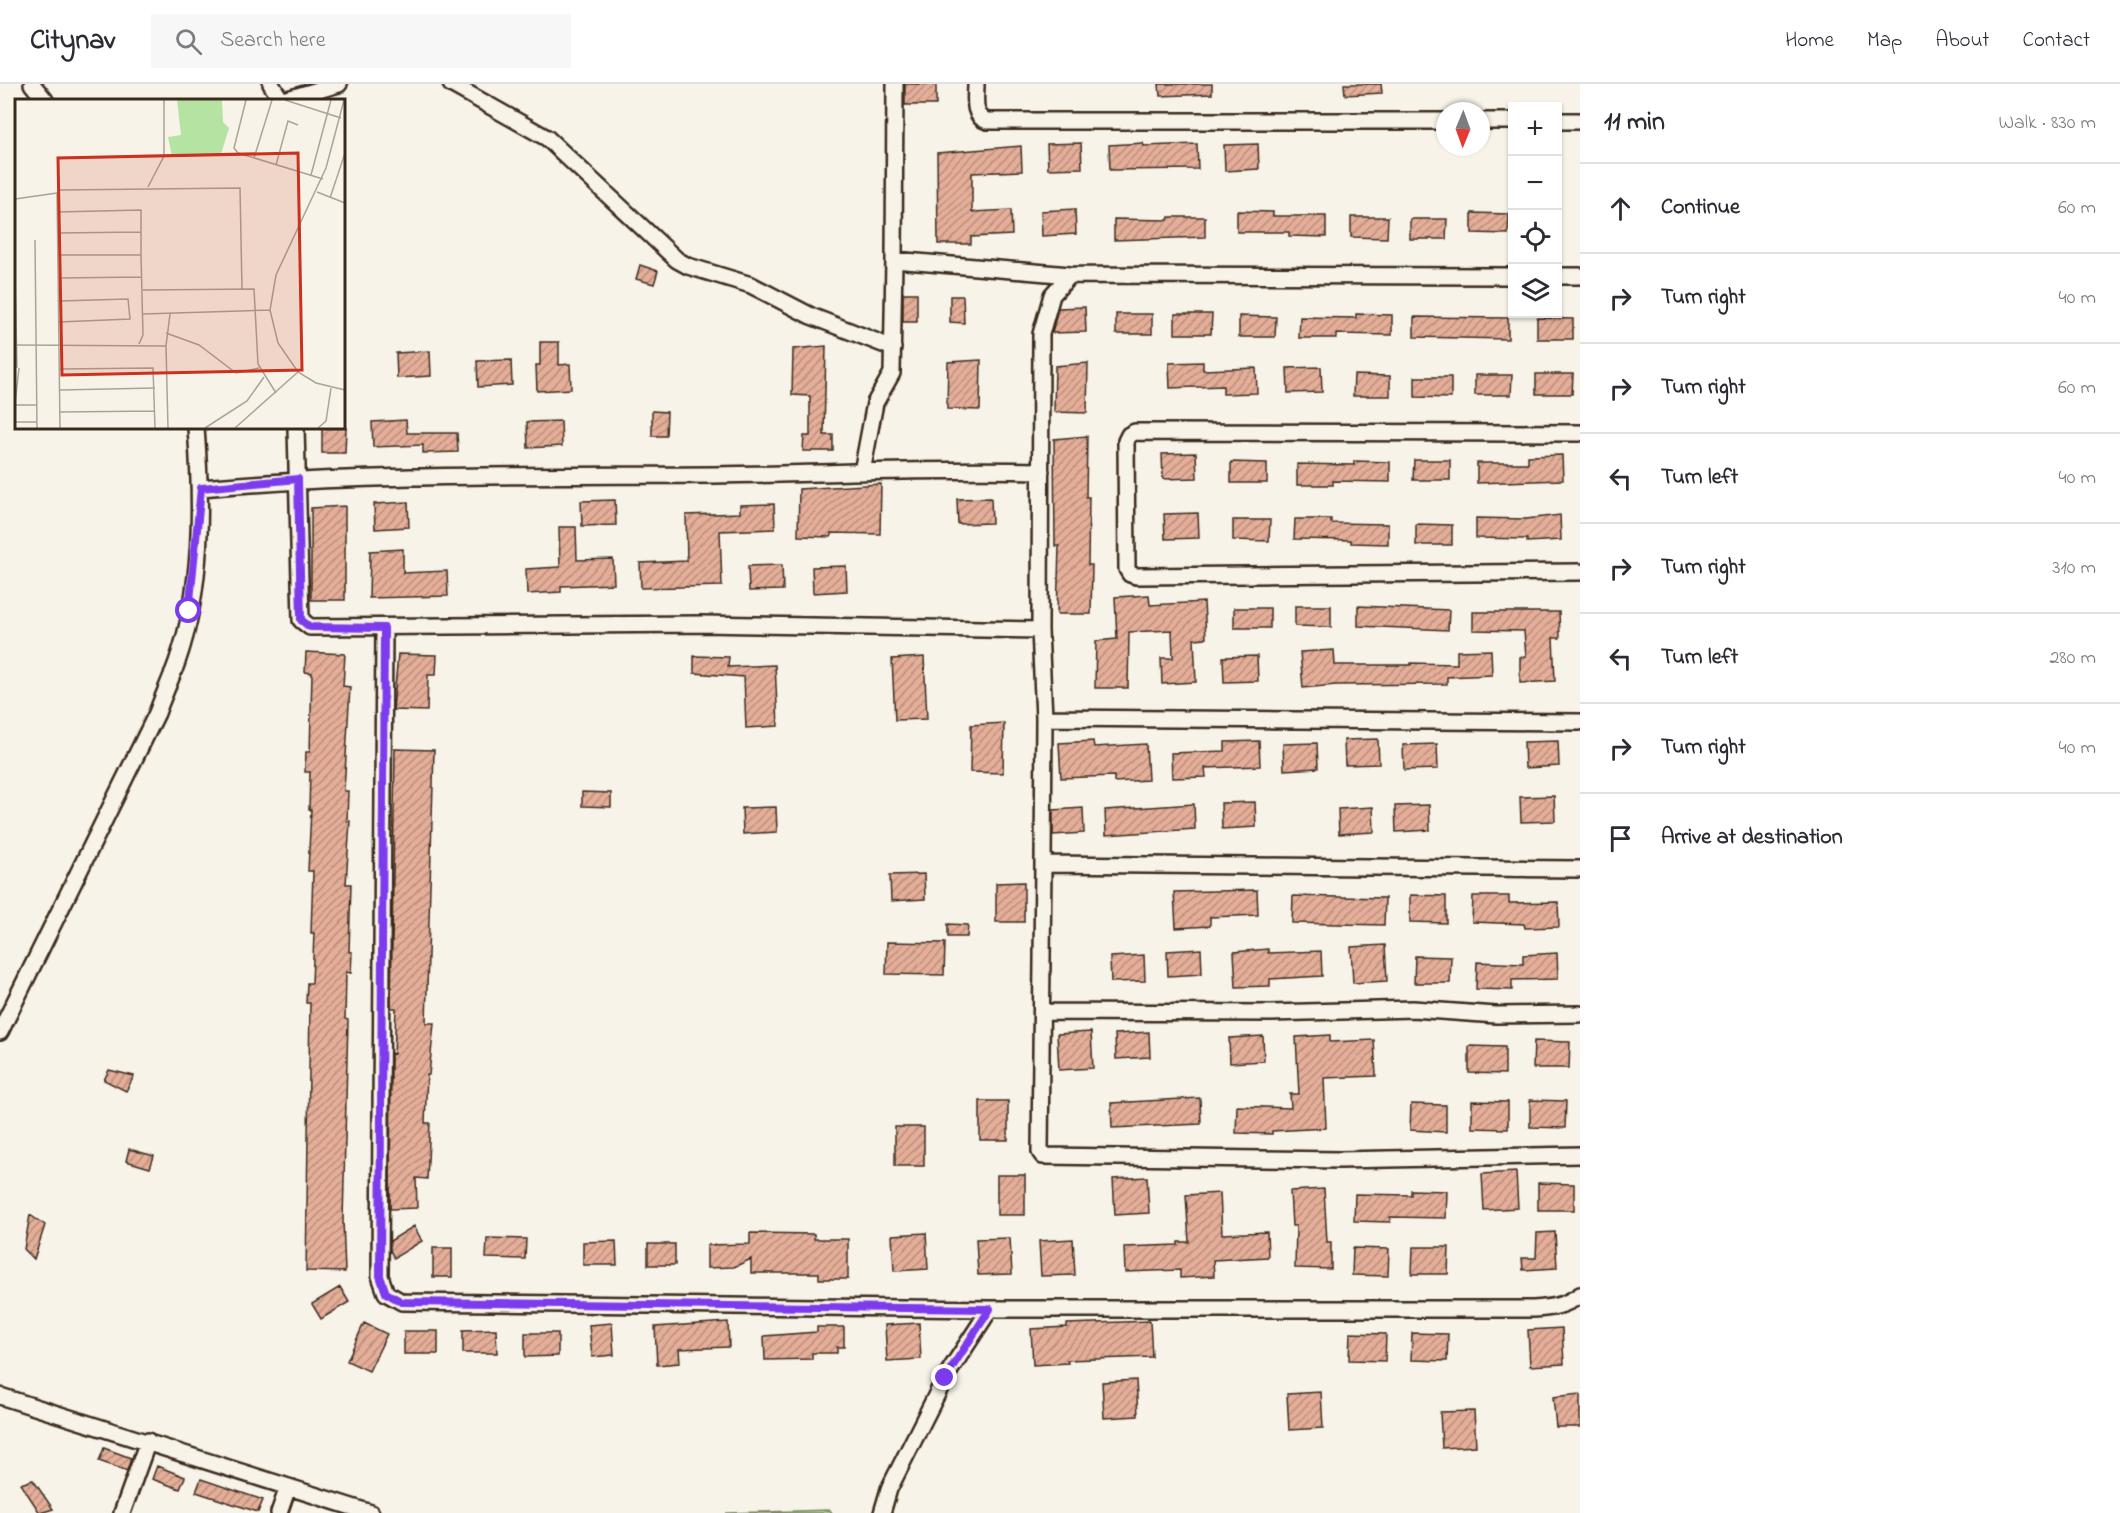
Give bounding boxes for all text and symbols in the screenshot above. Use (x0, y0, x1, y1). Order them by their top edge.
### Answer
search box (151, 14, 571, 68)
text: Citynav (30, 21, 115, 62)
icon: search (172, 25, 205, 58)
text: Search here (220, 25, 326, 57)
text: Home (1785, 26, 1834, 56)
text: Map (1867, 26, 1902, 56)
text: About (1935, 26, 1989, 56)
text: Contact (2022, 26, 2090, 56)
inset map (15, 99, 345, 429)
north arrow (1436, 102, 1490, 156)
map controls (1508, 102, 1562, 318)
button: + (1508, 102, 1562, 156)
text: 11 min (1604, 104, 1665, 142)
text: Walk · 830 m (1998, 109, 2096, 138)
button: − (1508, 156, 1562, 210)
icon: ahead (1604, 192, 1637, 225)
text: Continue (1661, 192, 1740, 224)
text: 60 m (2058, 194, 2096, 223)
button: locate (1508, 210, 1562, 264)
button: layers (1508, 264, 1562, 318)
icon: right (1604, 282, 1637, 315)
text: Turn right (1661, 282, 1746, 314)
text: 40 m (2059, 284, 2096, 313)
icon: right (1604, 372, 1637, 405)
text: Turn right (1661, 372, 1746, 404)
text: 60 m (2058, 374, 2096, 403)
icon: left (1604, 462, 1637, 495)
text: Turn left (1661, 462, 1738, 494)
text: 40 m (2059, 464, 2096, 493)
icon: right (1604, 552, 1637, 585)
text: Turn right (1661, 552, 1746, 584)
text: 310 m (2052, 554, 2096, 583)
route start (175, 597, 201, 623)
icon: left (1604, 642, 1637, 675)
text: Turn left (1661, 642, 1738, 674)
text: 280 m (2049, 644, 2096, 673)
icon: right (1604, 732, 1637, 765)
text: Turn right (1661, 732, 1746, 764)
text: 40 m (2059, 734, 2096, 763)
icon: arrive (1604, 822, 1637, 855)
text: Arrive at destination (1661, 822, 1843, 854)
route end (931, 1364, 957, 1390)

